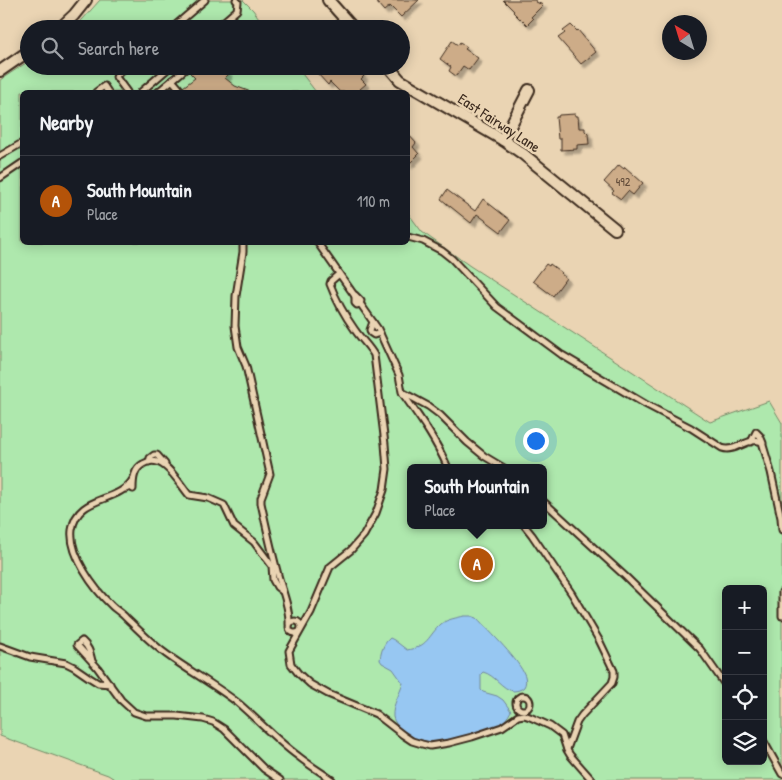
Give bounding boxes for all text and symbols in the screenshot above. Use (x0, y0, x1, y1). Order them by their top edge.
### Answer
north arrow (662, 15, 707, 60)
search box (20, 20, 410, 75)
icon: search (38, 34, 66, 62)
text: Search here (78, 35, 159, 61)
street label: East Fairway Lane (454, 88, 545, 157)
text: Nearby (40, 108, 93, 137)
house number: 492 (616, 173, 631, 190)
text: South Mountain (87, 177, 192, 203)
text: A (52, 190, 60, 212)
text: 110 m (357, 190, 390, 212)
text: Place (87, 203, 118, 225)
your location (523, 428, 549, 454)
popup (407, 464, 547, 529)
text: South Mountain (425, 473, 529, 499)
text: Place (425, 499, 455, 521)
pin: A (461, 545, 493, 583)
map controls (722, 585, 767, 765)
button: + (722, 585, 767, 630)
button: − (722, 630, 767, 675)
button: locate (722, 675, 767, 720)
button: layers (722, 720, 767, 765)

